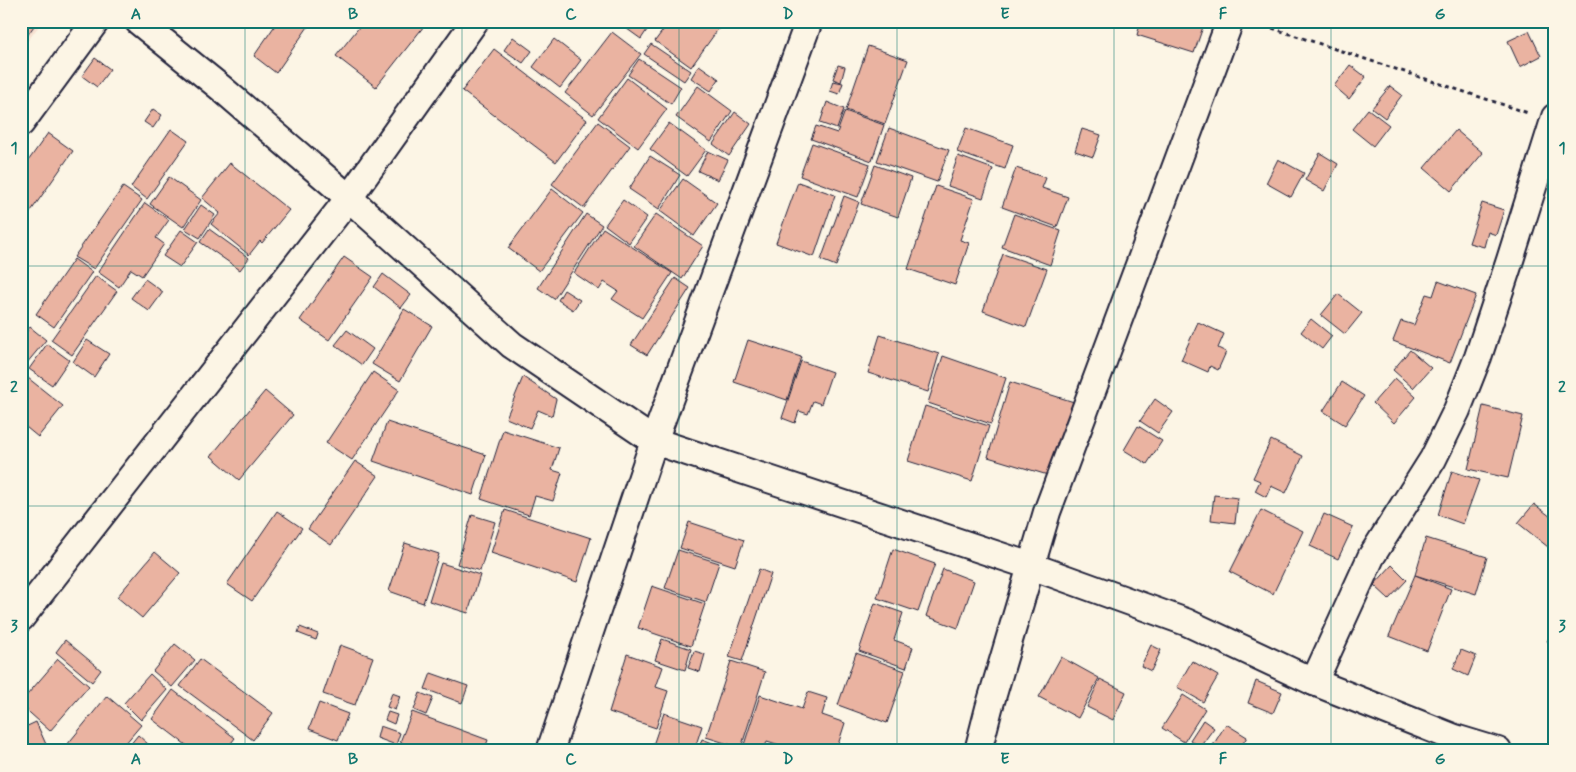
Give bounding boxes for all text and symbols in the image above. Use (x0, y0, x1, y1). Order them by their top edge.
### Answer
text: A (131, 4, 141, 25)
text: B (348, 4, 358, 25)
text: C (565, 4, 577, 25)
text: D (782, 4, 794, 25)
text: E (1000, 4, 1010, 25)
text: F (1219, 4, 1228, 25)
text: G (1435, 4, 1446, 25)
text: 1 (10, 138, 18, 159)
text: 1 (1558, 138, 1566, 159)
text: 2 (10, 377, 18, 398)
text: 2 (1558, 377, 1566, 398)
text: 3 (10, 616, 18, 637)
text: 3 (1558, 616, 1566, 637)
text: A (131, 749, 141, 770)
text: B (348, 749, 358, 770)
text: C (565, 749, 577, 770)
text: D (782, 749, 794, 770)
text: E (1000, 749, 1010, 770)
text: F (1219, 749, 1228, 770)
text: G (1435, 749, 1446, 770)

